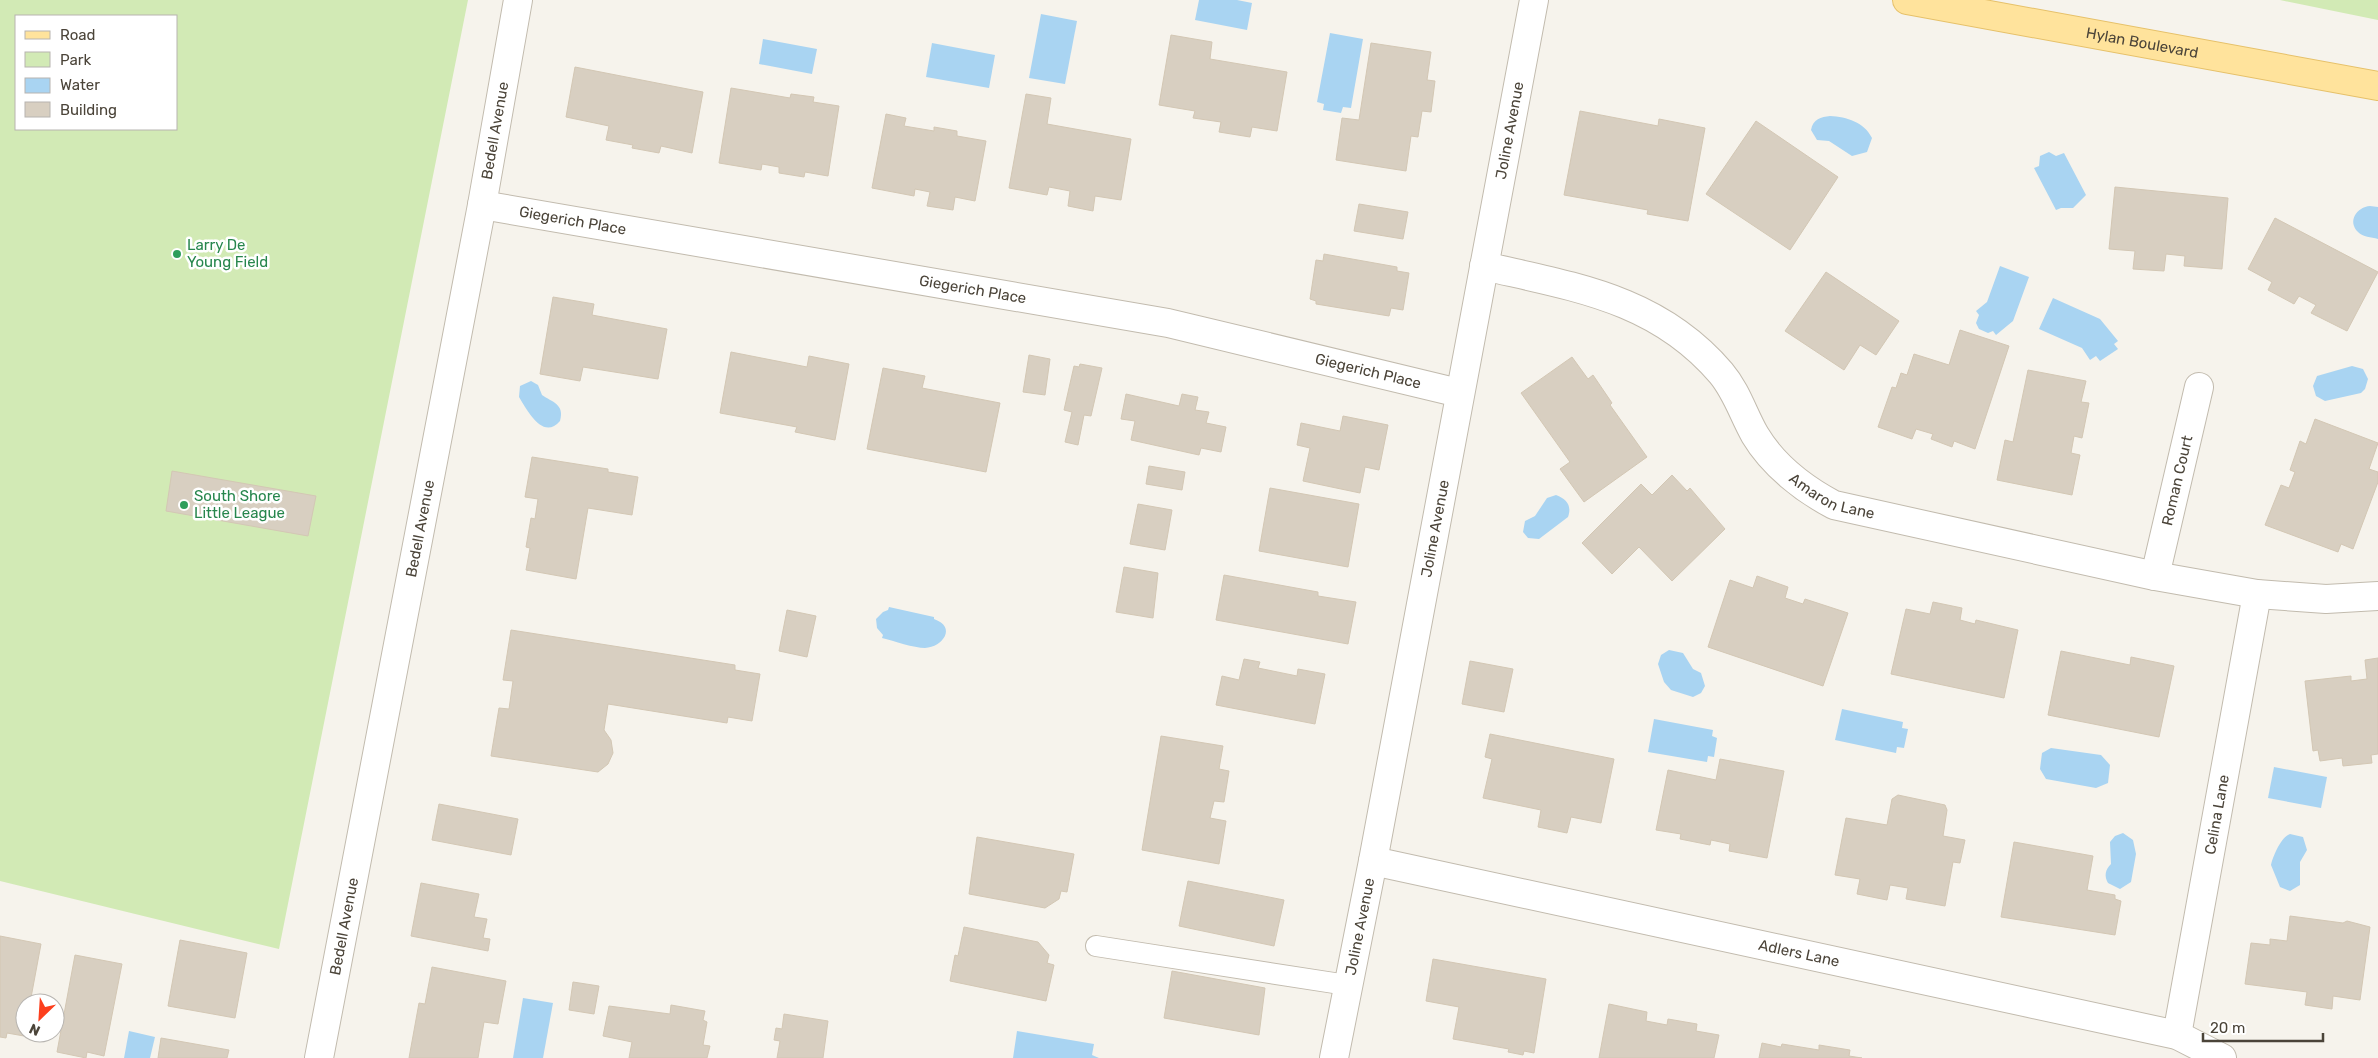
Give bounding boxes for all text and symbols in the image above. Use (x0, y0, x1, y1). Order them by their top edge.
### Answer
legend (15, 15, 178, 130)
street label: Hylan Boulevard (2084, 24, 2200, 62)
text: Road (60, 26, 96, 44)
text: Park (60, 51, 91, 69)
text: Water (60, 76, 100, 94)
street label: Bedell Avenue (478, 80, 512, 181)
street label: Joline Avenue (1492, 80, 1528, 181)
text: Building (60, 101, 117, 119)
street label: Giegerich Place (518, 203, 628, 239)
place label: Larry De Young Field (187, 236, 268, 271)
marker: Larry De Young Field (171, 248, 183, 260)
street label: Giegerich Place (918, 271, 1028, 307)
street label: Giegerich Place (1313, 350, 1423, 393)
street label: Roman Court (2158, 434, 2196, 527)
street label: Amaron Lane (1786, 469, 1876, 523)
street label: Bedell Avenue (402, 478, 438, 579)
street label: Joline Avenue (1417, 478, 1453, 579)
place label: South Shore Little League (194, 487, 285, 522)
marker: South Shore Little League (178, 499, 190, 511)
street label: Celina Lane (2201, 773, 2233, 856)
street label: Bedell Avenue (326, 876, 362, 977)
street label: Joline Avenue (1342, 876, 1378, 977)
street label: Adlers Lane (1757, 936, 1841, 971)
north arrow (15, 993, 65, 1043)
scale bar (2203, 1010, 2323, 1042)
text: N (27, 1019, 43, 1039)
text: 20 m (2210, 1019, 2245, 1037)

